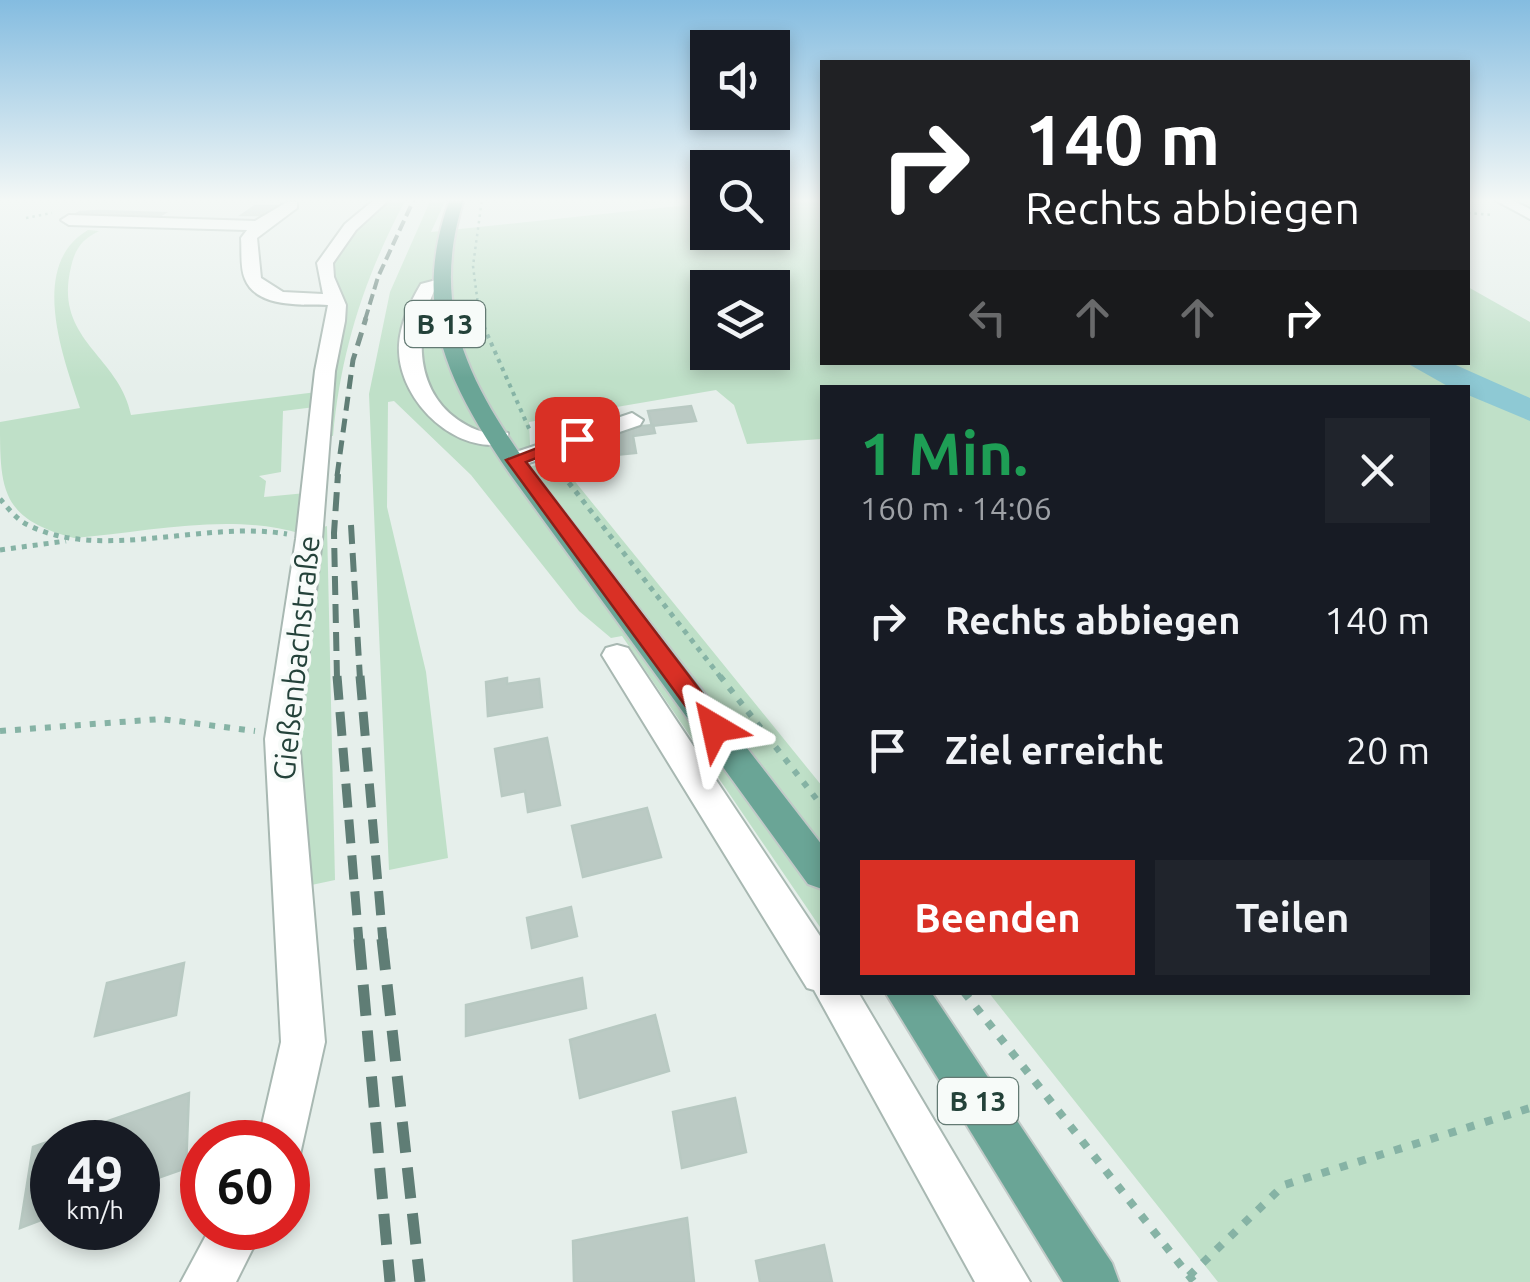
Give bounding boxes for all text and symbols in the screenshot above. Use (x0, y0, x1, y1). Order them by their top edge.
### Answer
map controls (690, 30, 790, 370)
button: sound (690, 30, 790, 130)
icon: right (860, 100, 990, 230)
text: 140 m (1025, 100, 1220, 178)
button: search (690, 150, 790, 250)
text: Rechts abbiegen (1025, 182, 1360, 233)
button: layers (690, 270, 790, 370)
icon: left (960, 290, 1015, 345)
icon: ahead (1065, 290, 1120, 345)
icon: ahead (1170, 290, 1225, 345)
icon: right (1275, 290, 1330, 345)
road number: B 13 (405, 301, 485, 347)
pin (535, 397, 620, 482)
icon: arrive (550, 412, 605, 467)
button: close (1325, 418, 1430, 523)
text: 1 Min. (860, 419, 1028, 486)
text: 160 m · 14:06 (860, 490, 1052, 526)
street label: Gießenbachstraße (266, 534, 326, 782)
icon: right (860, 593, 915, 648)
text: Rechts abbiegen (945, 599, 1240, 641)
text: 140 m (1324, 599, 1430, 641)
position arrow (663, 676, 767, 780)
icon: arrive (860, 723, 915, 778)
text: Ziel erreicht (945, 729, 1164, 771)
text: 20 m (1346, 729, 1430, 771)
button: Beenden (860, 860, 1135, 975)
button: Teilen (1155, 860, 1430, 975)
road number: B 13 (938, 1078, 1018, 1124)
speed limit sign: 60 (180, 1120, 310, 1250)
text: 49 (67, 1145, 123, 1201)
text: km/h (66, 1196, 124, 1224)

